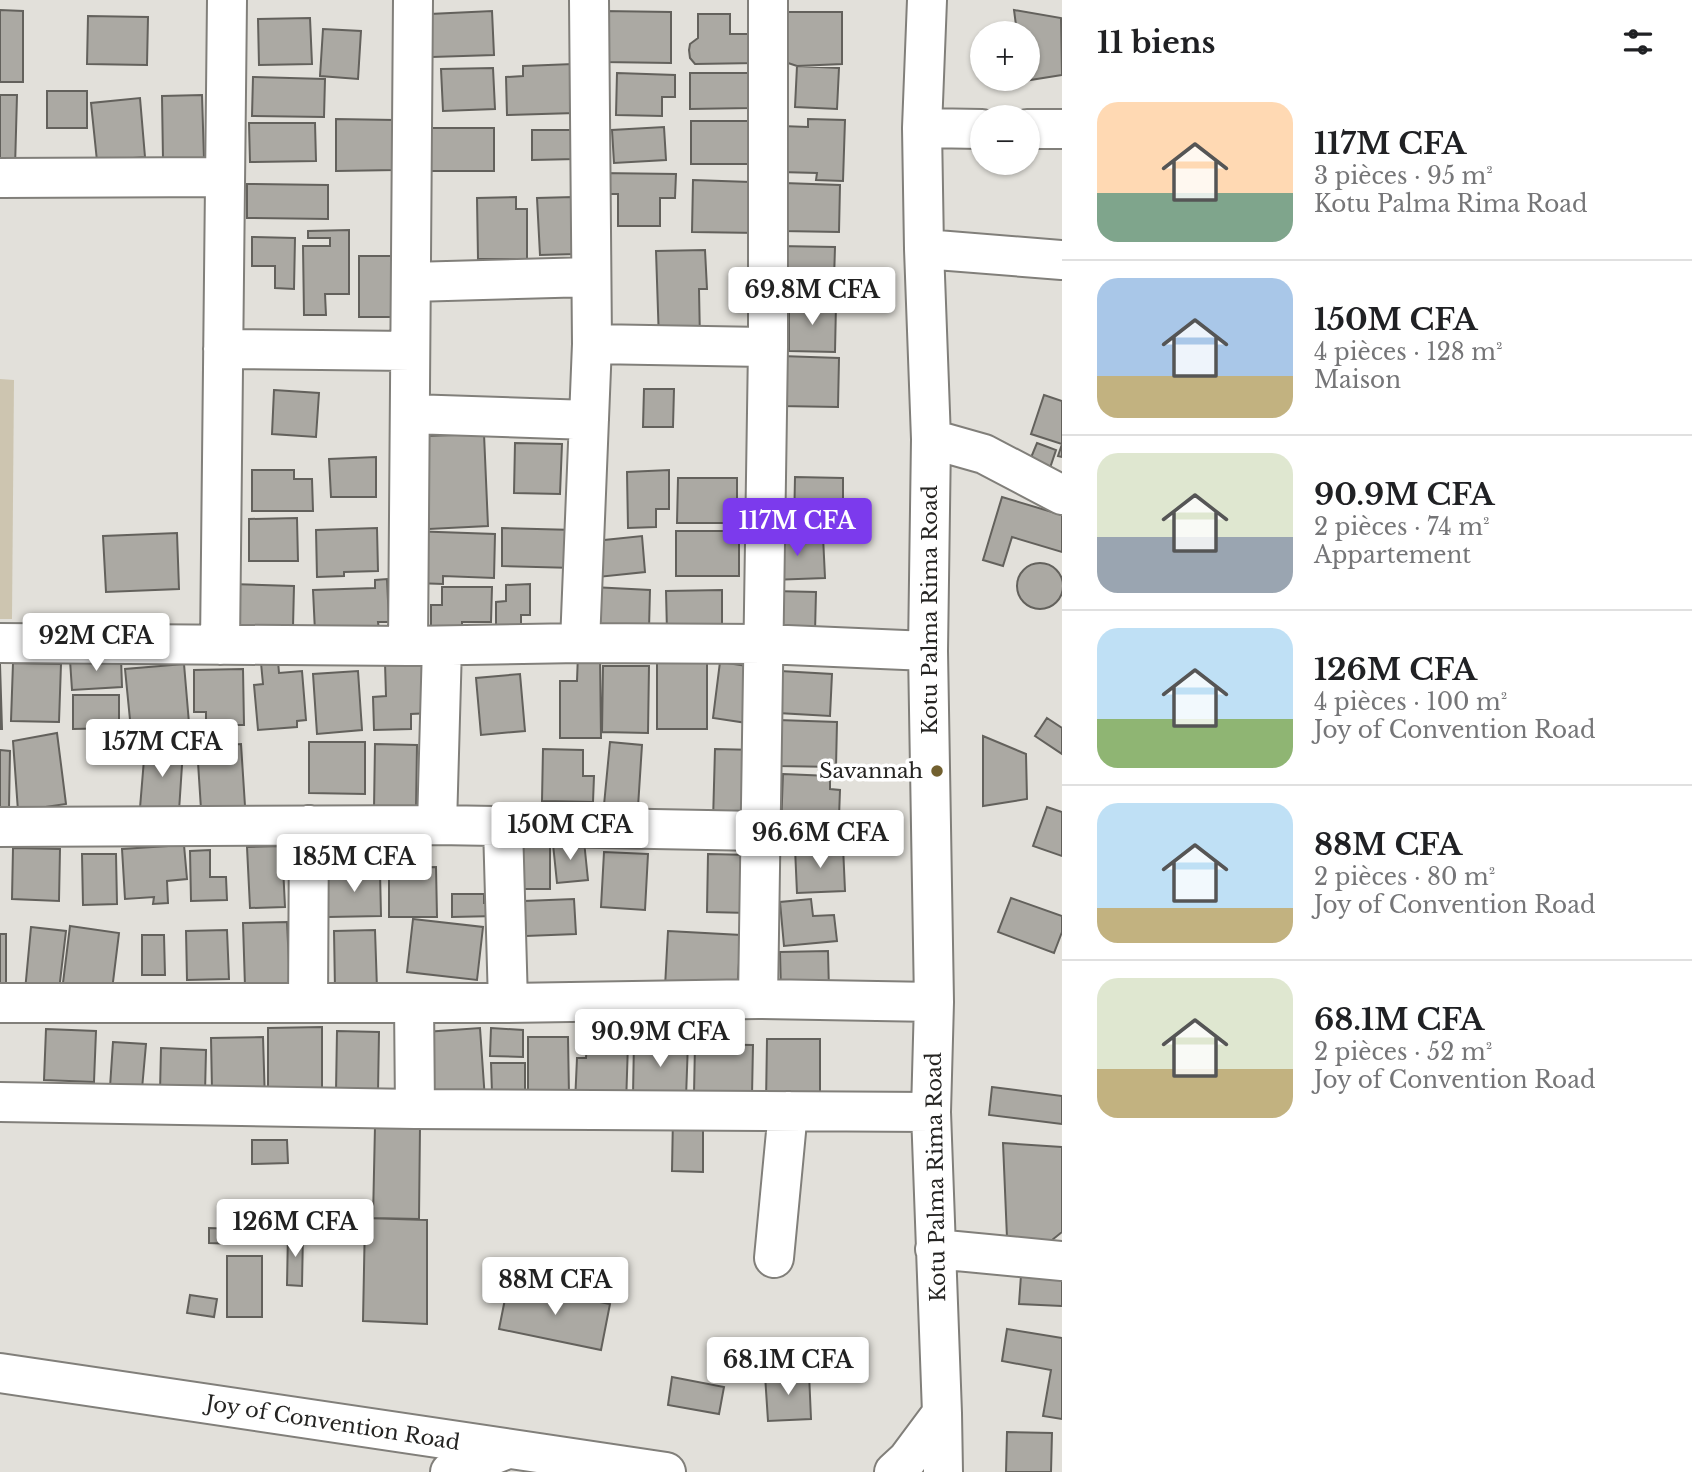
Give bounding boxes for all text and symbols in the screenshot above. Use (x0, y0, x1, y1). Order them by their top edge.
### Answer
map controls (970, 21, 1040, 175)
button: + (970, 21, 1040, 91)
icon: filters (1619, 23, 1657, 61)
text: 11 biens (1097, 24, 1216, 61)
button: − (970, 105, 1040, 175)
text: 117M CFA (1314, 125, 1466, 162)
icon: home (1153, 130, 1237, 214)
text: 3 pièces · 95 m² (1314, 162, 1493, 190)
text: Kotu Palma Rima Road (1314, 190, 1587, 218)
pin: 69.8M CFA (732, 268, 892, 327)
text: 69.8M CFA (744, 276, 880, 304)
text: 150M CFA (1314, 301, 1477, 338)
icon: home (1153, 306, 1237, 390)
text: 4 pièces · 128 m² (1314, 338, 1503, 366)
text: Maison (1314, 366, 1401, 394)
text: 90.9M CFA (1314, 476, 1494, 513)
icon: home (1153, 481, 1237, 565)
street label: Kotu Palma Rima Road (917, 485, 943, 735)
pin: 117M CFA (725, 498, 869, 558)
text: 117M CFA (739, 507, 855, 535)
text: 2 pièces · 74 m² (1314, 513, 1490, 541)
text: Appartement (1314, 541, 1471, 569)
pin: 92M CFA (31, 614, 161, 673)
text: 92M CFA (39, 622, 153, 650)
text: 126M CFA (1314, 651, 1477, 688)
icon: home (1153, 656, 1237, 740)
text: 4 pièces · 100 m² (1314, 688, 1507, 716)
text: Joy of Convention Road (1314, 716, 1595, 744)
pin: 157M CFA (90, 720, 234, 779)
text: 157M CFA (102, 728, 222, 756)
place label: Savannah (819, 758, 923, 784)
marker: Savannah (929, 763, 945, 779)
pin: 150M CFA (498, 802, 642, 862)
pin: 96.6M CFA (740, 810, 900, 870)
text: 150M CFA (507, 811, 633, 839)
text: 96.6M CFA (752, 819, 888, 847)
text: 88M CFA (1314, 826, 1462, 863)
icon: home (1153, 831, 1237, 915)
pin: 185M CFA (282, 834, 426, 894)
text: 185M CFA (293, 843, 415, 871)
text: 2 pièces · 80 m² (1314, 863, 1495, 891)
text: Joy of Convention Road (1314, 891, 1595, 919)
text: 68.1M CFA (1314, 1001, 1484, 1038)
icon: home (1153, 1006, 1237, 1090)
pin: 90.9M CFA (580, 1010, 740, 1069)
text: 90.9M CFA (591, 1018, 729, 1046)
text: 2 pièces · 52 m² (1314, 1038, 1492, 1066)
street label: Kotu Palma Rima Road (921, 1052, 951, 1302)
text: Joy of Convention Road (1314, 1066, 1595, 1094)
pin: 126M CFA (223, 1200, 367, 1259)
text: 126M CFA (233, 1208, 357, 1236)
pin: 88M CFA (490, 1258, 620, 1317)
text: 88M CFA (498, 1266, 612, 1294)
pin: 68.1M CFA (708, 1338, 868, 1397)
text: 68.1M CFA (723, 1346, 853, 1374)
street label: Joy of Convention Road (201, 1390, 462, 1456)

